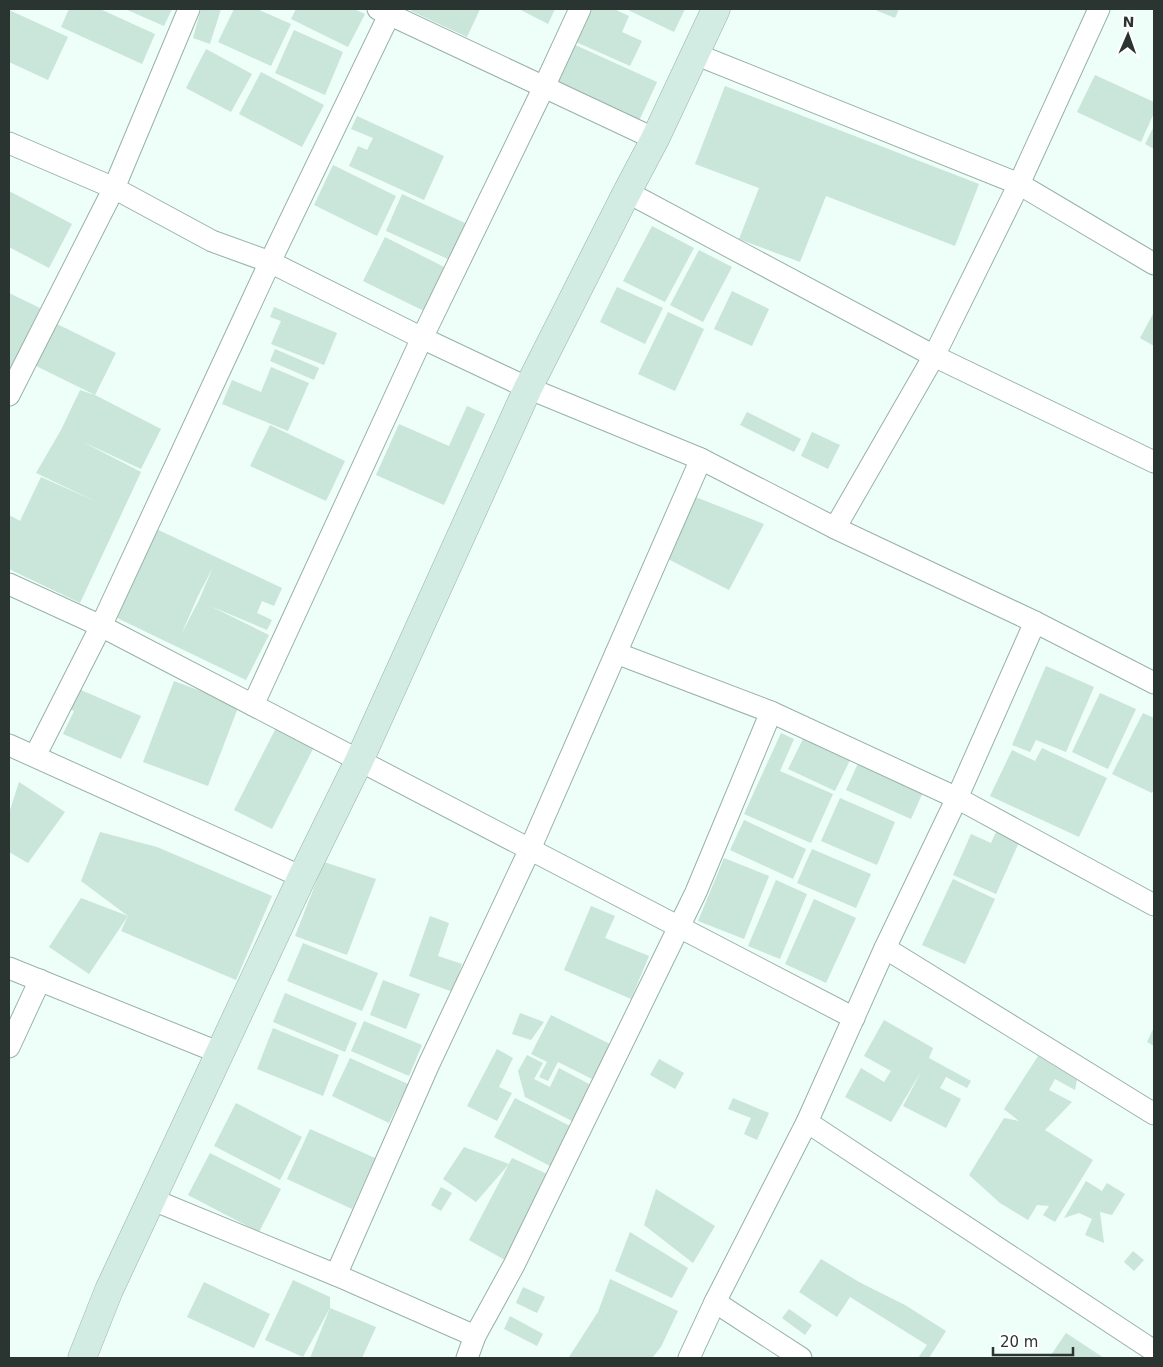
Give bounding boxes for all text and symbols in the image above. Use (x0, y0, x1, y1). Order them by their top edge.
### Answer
north arrow (1103, 10, 1153, 60)
text: N (1122, 14, 1135, 30)
scale bar (993, 1324, 1073, 1356)
text: 20 m (1000, 1333, 1038, 1351)

